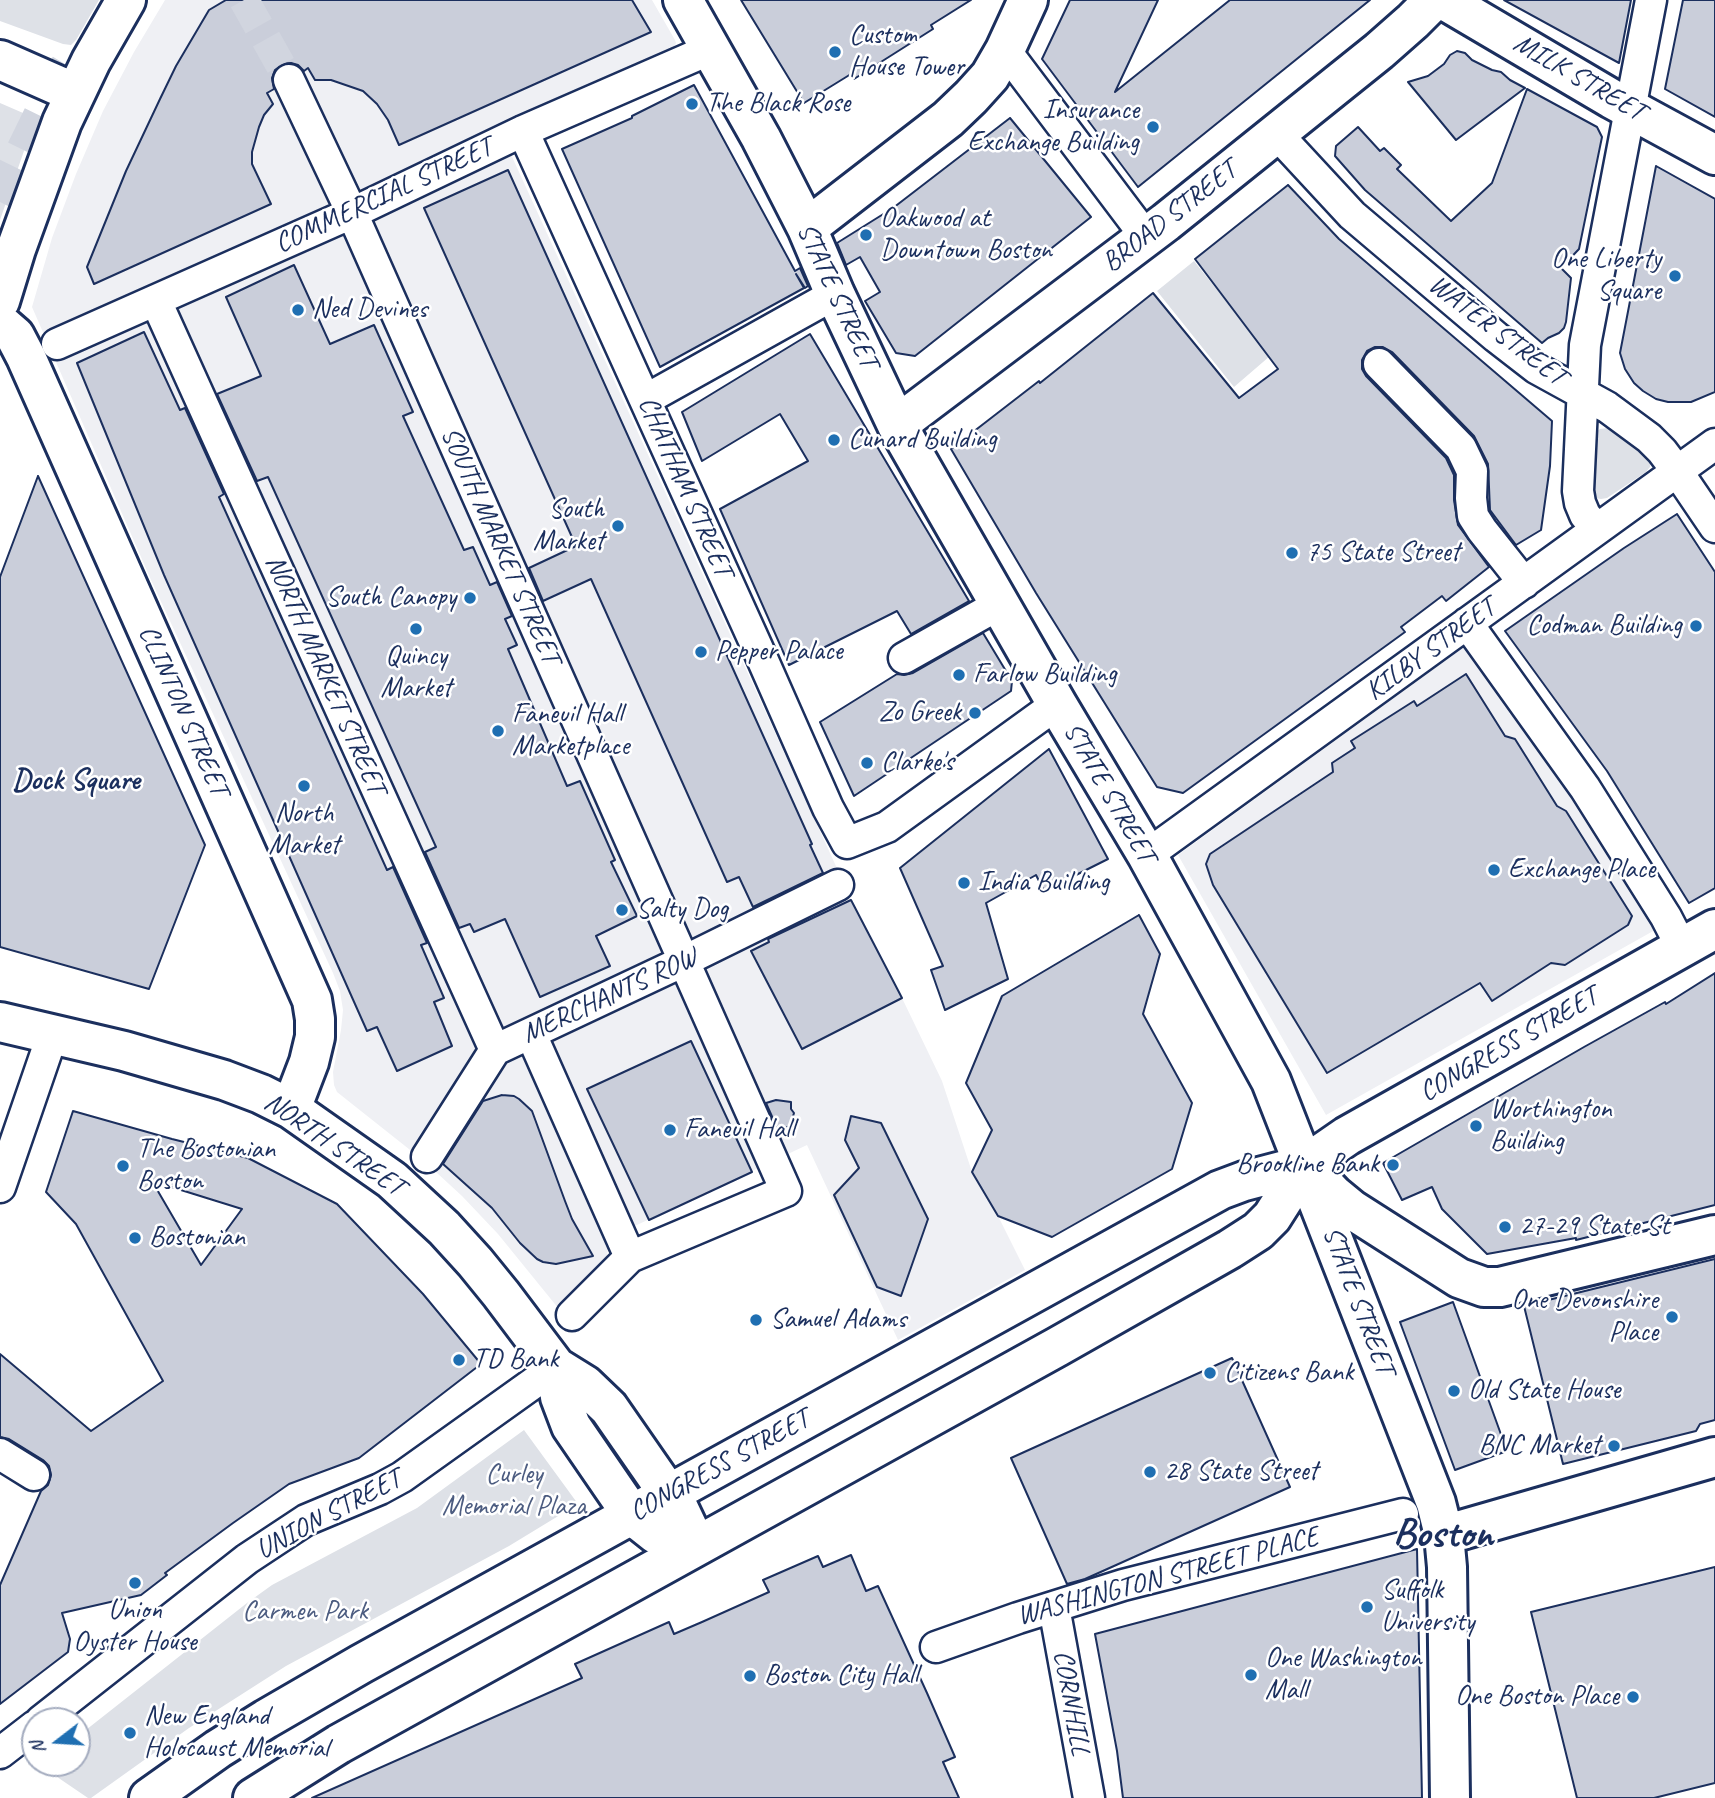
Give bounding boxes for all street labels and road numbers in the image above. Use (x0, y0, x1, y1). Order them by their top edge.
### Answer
street label: MILK STREET (1507, 27, 1651, 129)
street label: COMMERCIAL STREET (270, 131, 498, 261)
street label: BROAD STREET (1096, 154, 1244, 280)
street label: STATE STREET (789, 218, 885, 374)
street label: WATER STREET (1422, 268, 1572, 394)
street label: CHATHAM STREET (630, 391, 740, 583)
street label: SOUTH MARKET STREET (433, 422, 567, 670)
street label: NORTH MARKET STREET (257, 550, 393, 800)
street label: KILBY STREET (1359, 591, 1503, 709)
street label: CLINTON STREET (130, 620, 236, 802)
street label: STATE STREET (1055, 717, 1163, 869)
street label: MERCHANTS ROW (517, 941, 703, 1051)
street label: CONGRESS STREET (1414, 980, 1604, 1110)
street label: NORTH STREET (257, 1086, 411, 1204)
street label: STATE STREET (1314, 1222, 1402, 1380)
street label: CONGRESS STREET (624, 1403, 816, 1529)
street label: UNION STREET (250, 1463, 408, 1567)
street label: WASHINGTON STREET PLACE (1014, 1521, 1322, 1633)
street label: CORNHILL (1045, 1648, 1097, 1758)

